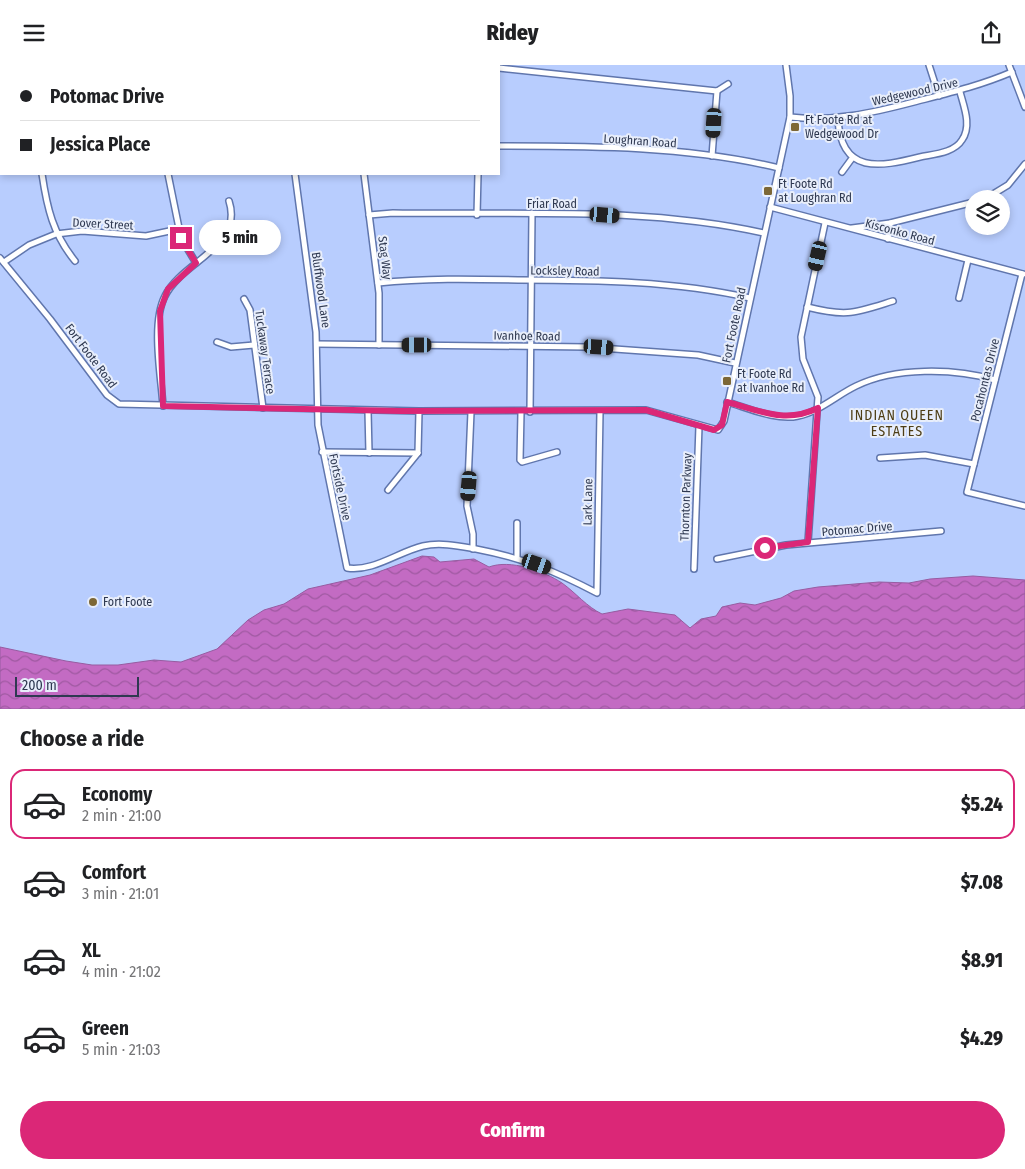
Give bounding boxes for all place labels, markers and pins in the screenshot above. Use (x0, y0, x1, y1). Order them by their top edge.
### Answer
place label: Ft Foote Rd at Wedgewood Dr (805, 113, 879, 141)
marker: Ft Foote Rd at Wedgewood Dr (789, 121, 801, 133)
place label: Ft Foote Rd at Loughran Rd (778, 177, 852, 205)
marker: Ft Foote Rd at Loughran Rd (762, 185, 774, 197)
place label: Ft Foote Rd at Ivanhoe Rd (737, 367, 804, 395)
marker: Ft Foote Rd at Ivanhoe Rd (721, 375, 733, 387)
place label: Fort Foote (103, 595, 152, 609)
marker: Fort Foote (87, 596, 99, 608)

